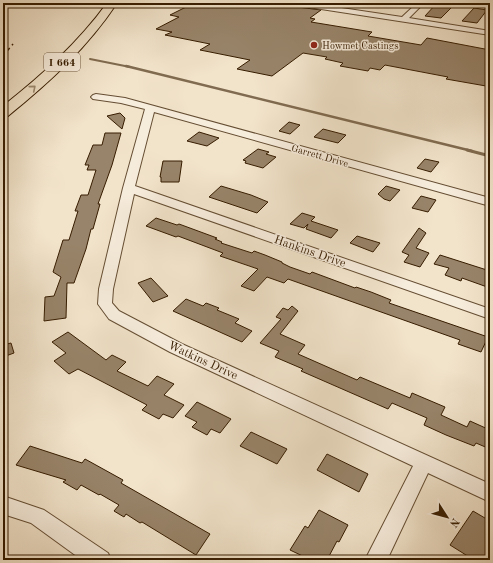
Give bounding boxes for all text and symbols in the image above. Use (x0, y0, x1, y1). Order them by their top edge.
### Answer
marker: Howmet Castings (309, 40, 319, 50)
place label: Howmet Castings (322, 41, 399, 51)
road number: I 664 (44, 53, 80, 71)
one-way arrow (29, 86, 36, 93)
street label: Garrett Drive (290, 143, 350, 169)
street label: Hankins Drive (272, 234, 348, 270)
street label: Watkins Drive (166, 340, 240, 382)
north arrow (427, 497, 467, 537)
text: N (447, 515, 461, 529)

